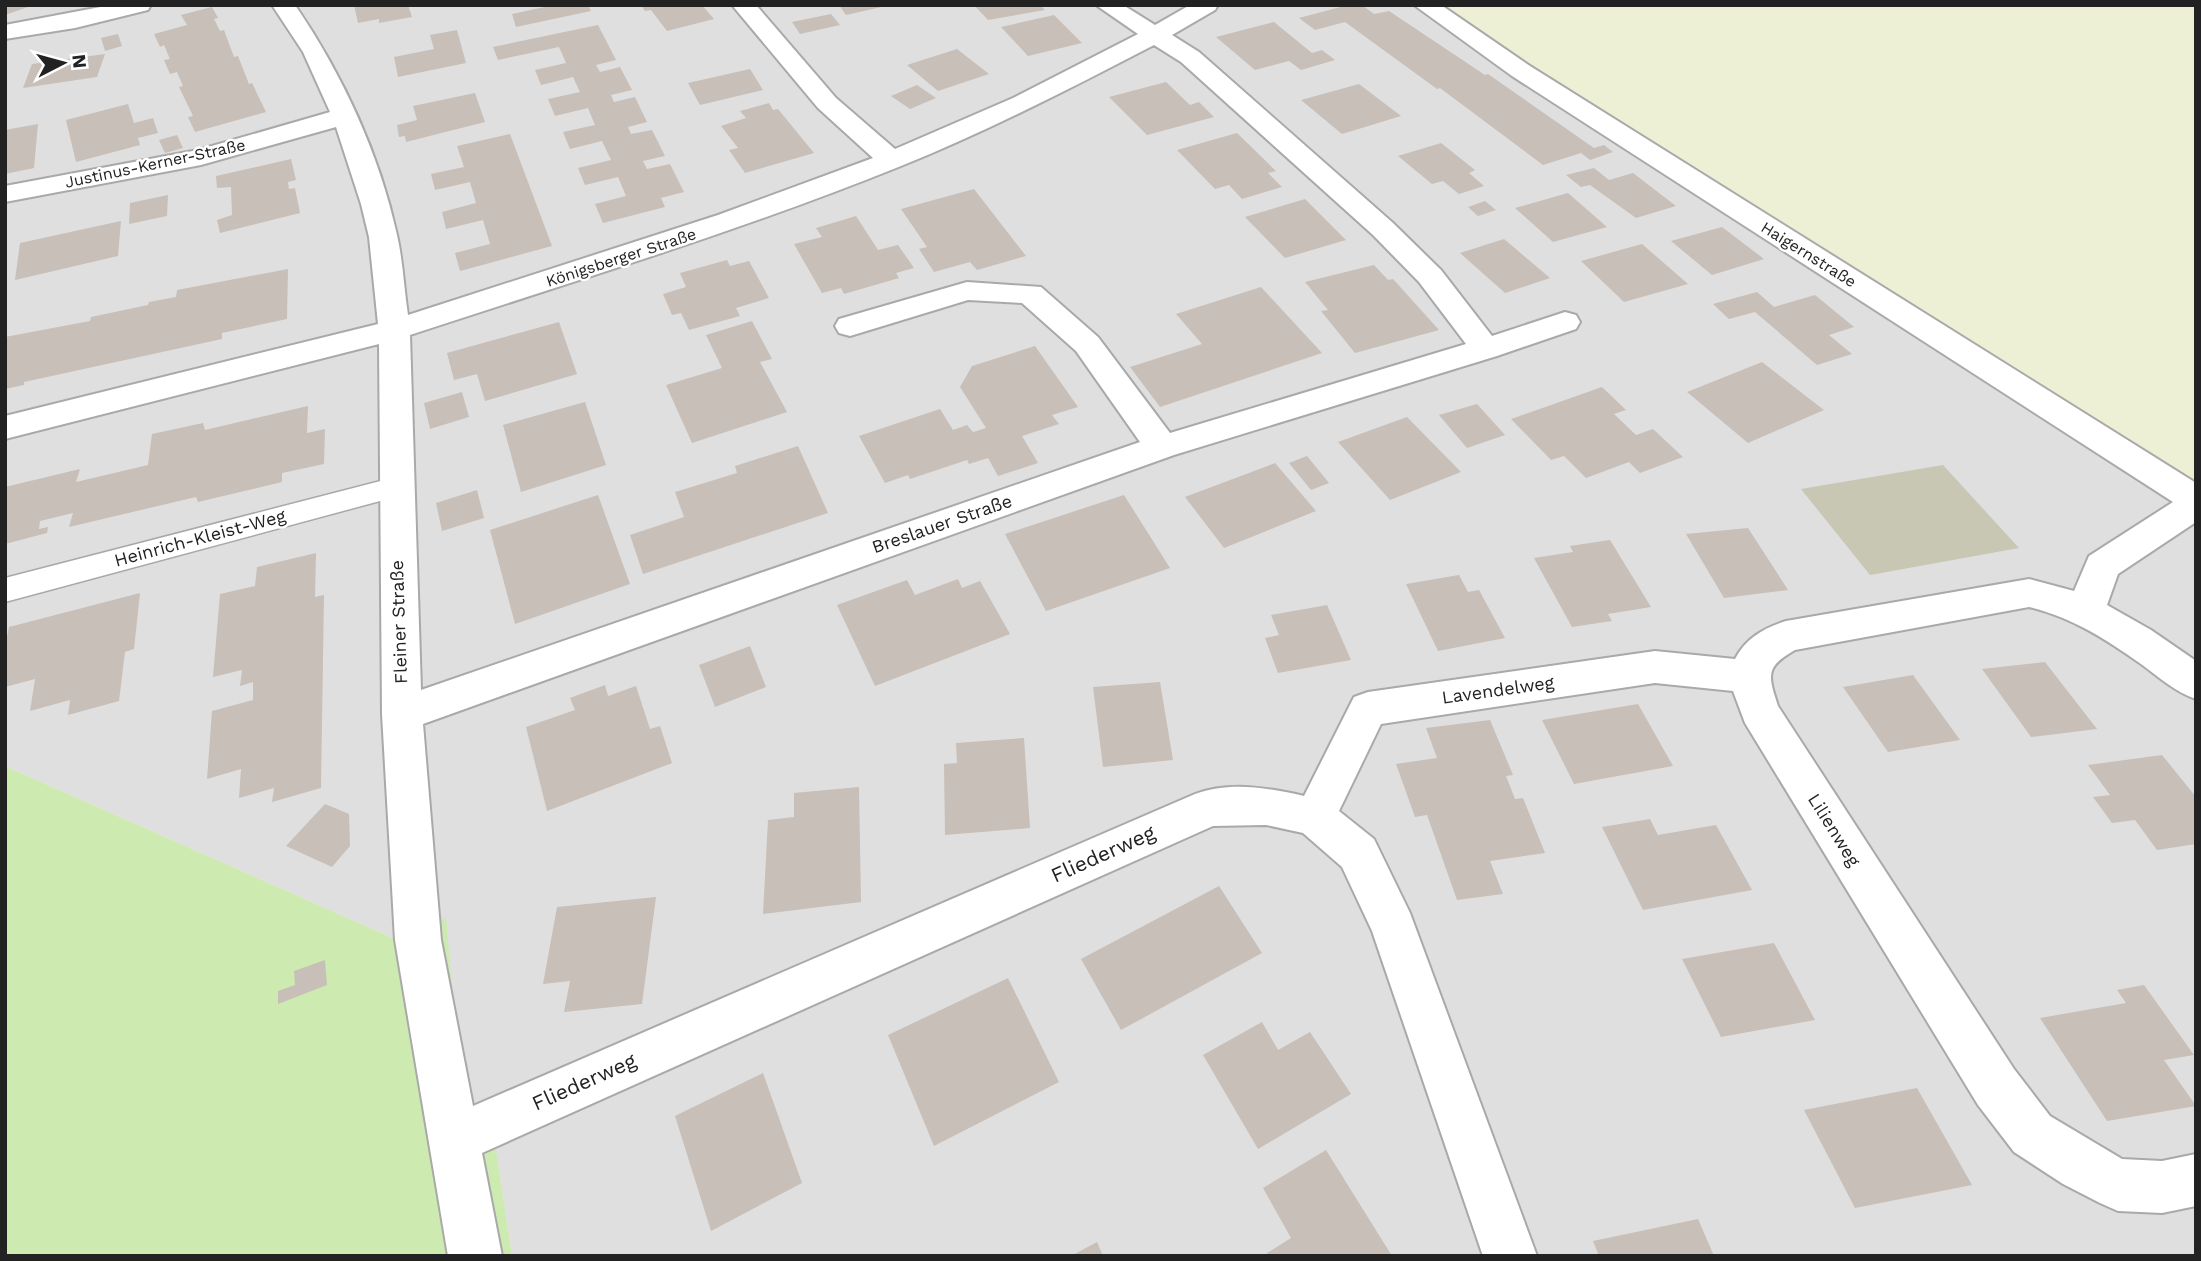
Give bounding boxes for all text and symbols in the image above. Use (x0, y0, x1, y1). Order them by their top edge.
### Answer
north arrow (28, 28, 98, 98)
text: N (67, 53, 92, 69)
street label: Justinus-Kerner-Straße (63, 135, 247, 192)
street label: Haigernstraße (1758, 218, 1860, 291)
street label: Königsberger Straße (544, 224, 699, 291)
street label: Breslauer Straße (869, 490, 1015, 557)
street label: Heinrich-Kleist-Weg (112, 504, 288, 570)
street label: Fleiner Straße (386, 560, 411, 684)
street label: Lavendelweg (1440, 671, 1556, 708)
street label: Lilienweg (1804, 789, 1865, 870)
street label: Fliederweg (1047, 819, 1159, 888)
street label: Fliederweg (528, 1047, 640, 1116)

